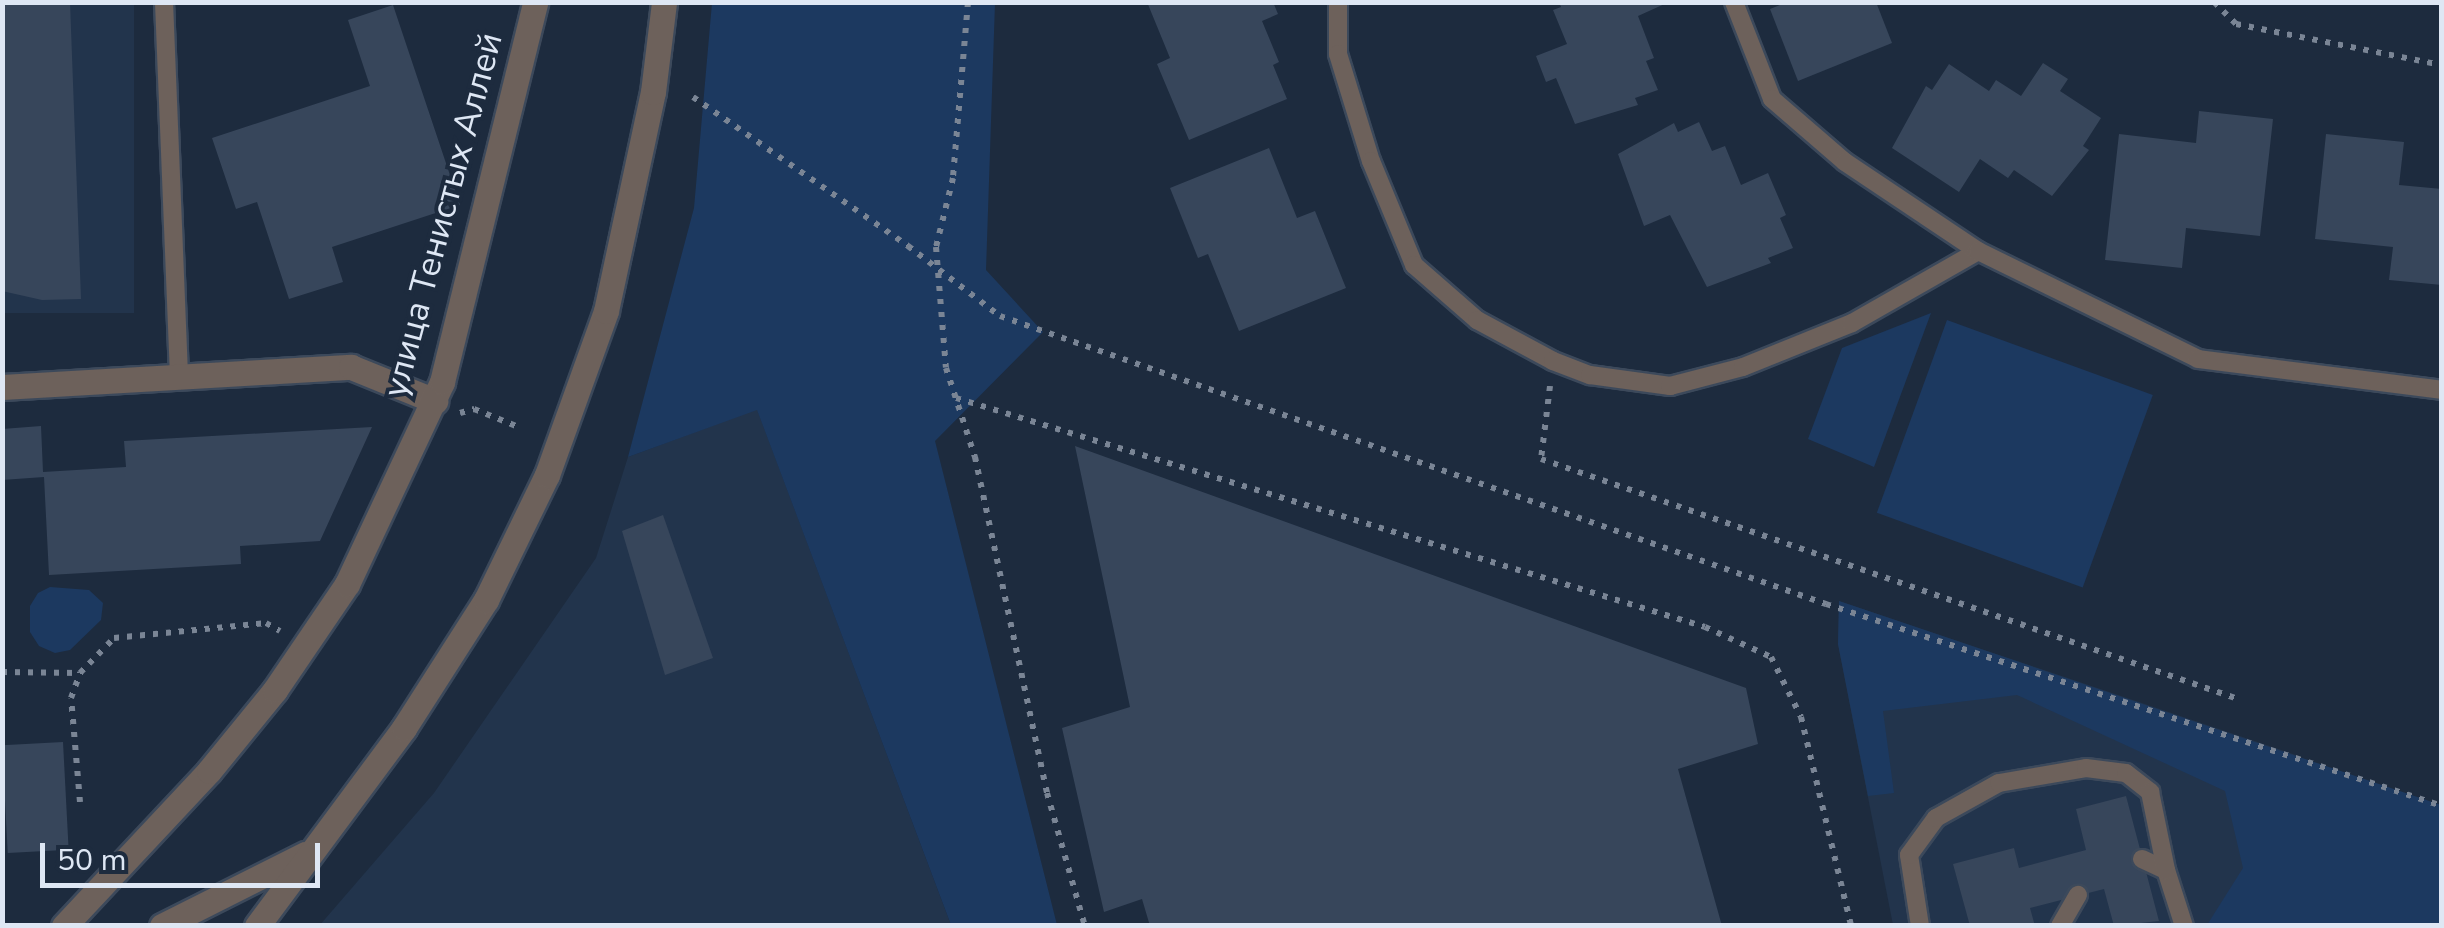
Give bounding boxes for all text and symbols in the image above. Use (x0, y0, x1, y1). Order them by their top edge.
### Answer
street label: улица Тенистых Аллей (374, 28, 512, 402)
scale bar (45, 823, 325, 885)
text: 50 m (57, 840, 126, 881)

